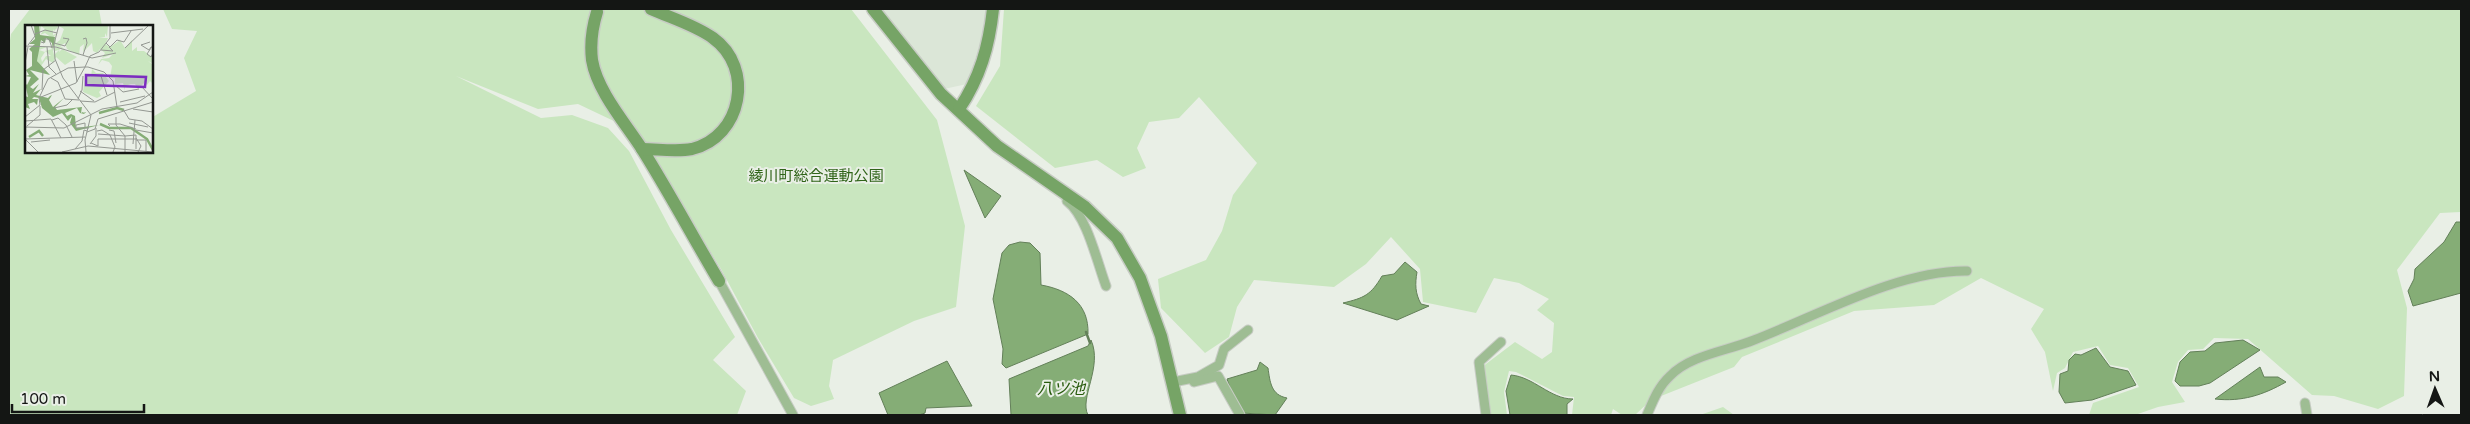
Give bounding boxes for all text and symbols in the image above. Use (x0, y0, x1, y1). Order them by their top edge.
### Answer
inset map (25, 25, 152, 152)
park label: 綾川町総合運動公園 (748, 167, 884, 185)
north arrow (2410, 364, 2460, 414)
text: N (2429, 368, 2440, 385)
water label: 八ツ池 (1037, 379, 1087, 399)
scale bar (12, 382, 145, 414)
text: 100 m (20, 390, 66, 408)

